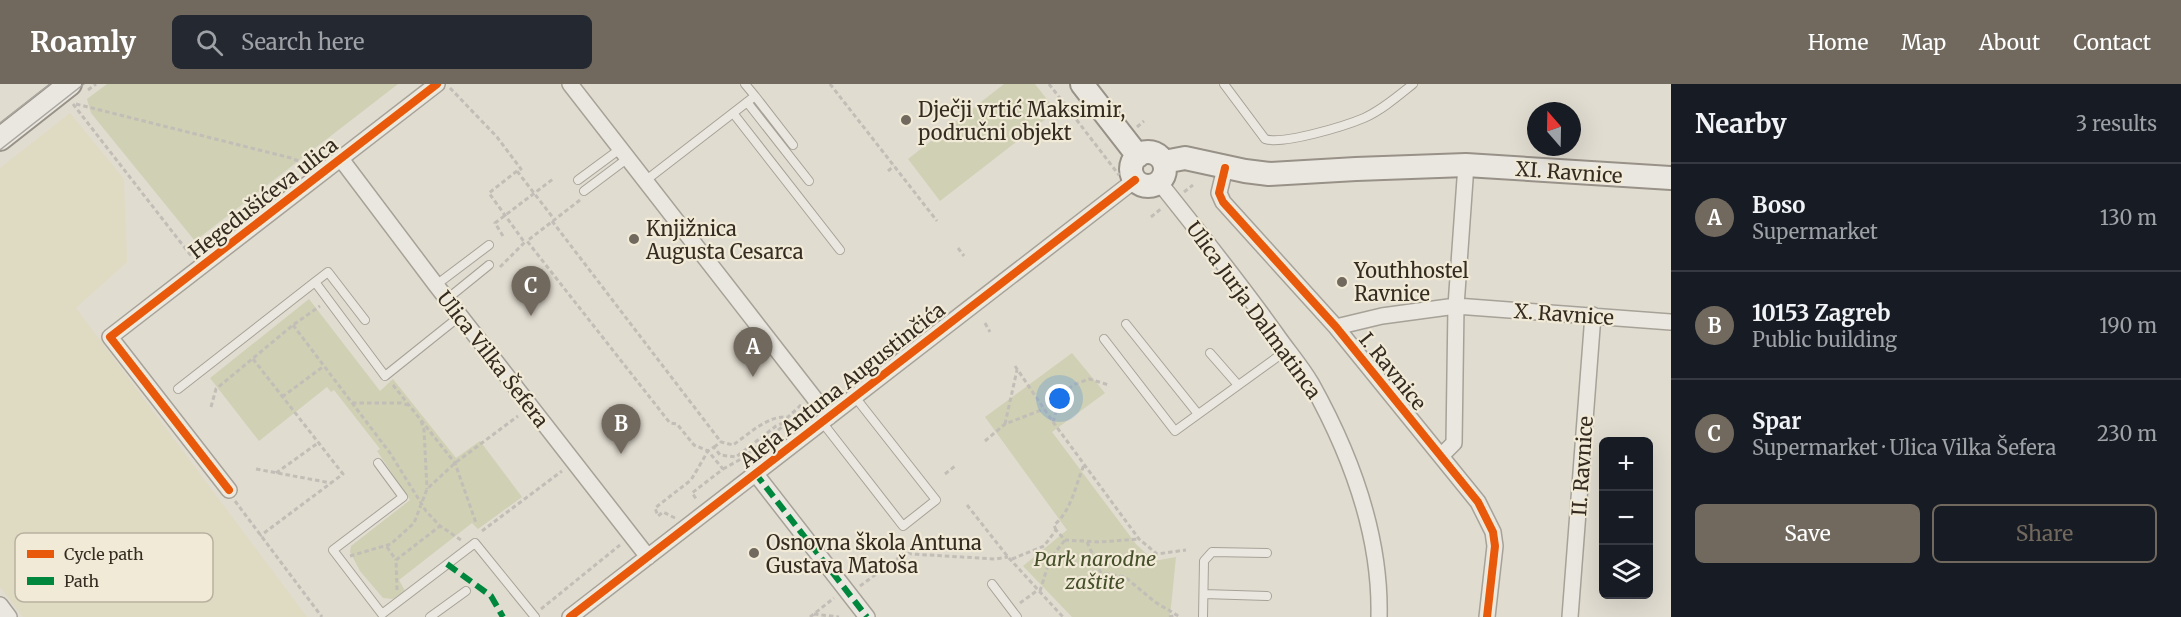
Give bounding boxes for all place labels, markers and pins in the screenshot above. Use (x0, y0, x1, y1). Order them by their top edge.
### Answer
place label: Dječji vrtić Maksimir, područni objekt (918, 97, 1125, 145)
marker: Dječji vrtić Maksimir, područni objekt (899, 113, 913, 127)
place label: Knjižnica Augusta Cesarca (645, 216, 804, 264)
marker: Knjižnica Augusta Cesarca (627, 232, 641, 246)
place label: Youthhostel Ravnice (1353, 258, 1469, 306)
pin: C (512, 266, 550, 316)
marker: Youthhostel Ravnice (1335, 275, 1349, 289)
pin: A (734, 328, 772, 377)
pin: B (602, 404, 640, 454)
place label: Osnovna škola Antuna Gustava Matoša (766, 530, 982, 578)
marker: Osnovna škola Antuna Gustava Matoša (747, 546, 761, 560)

